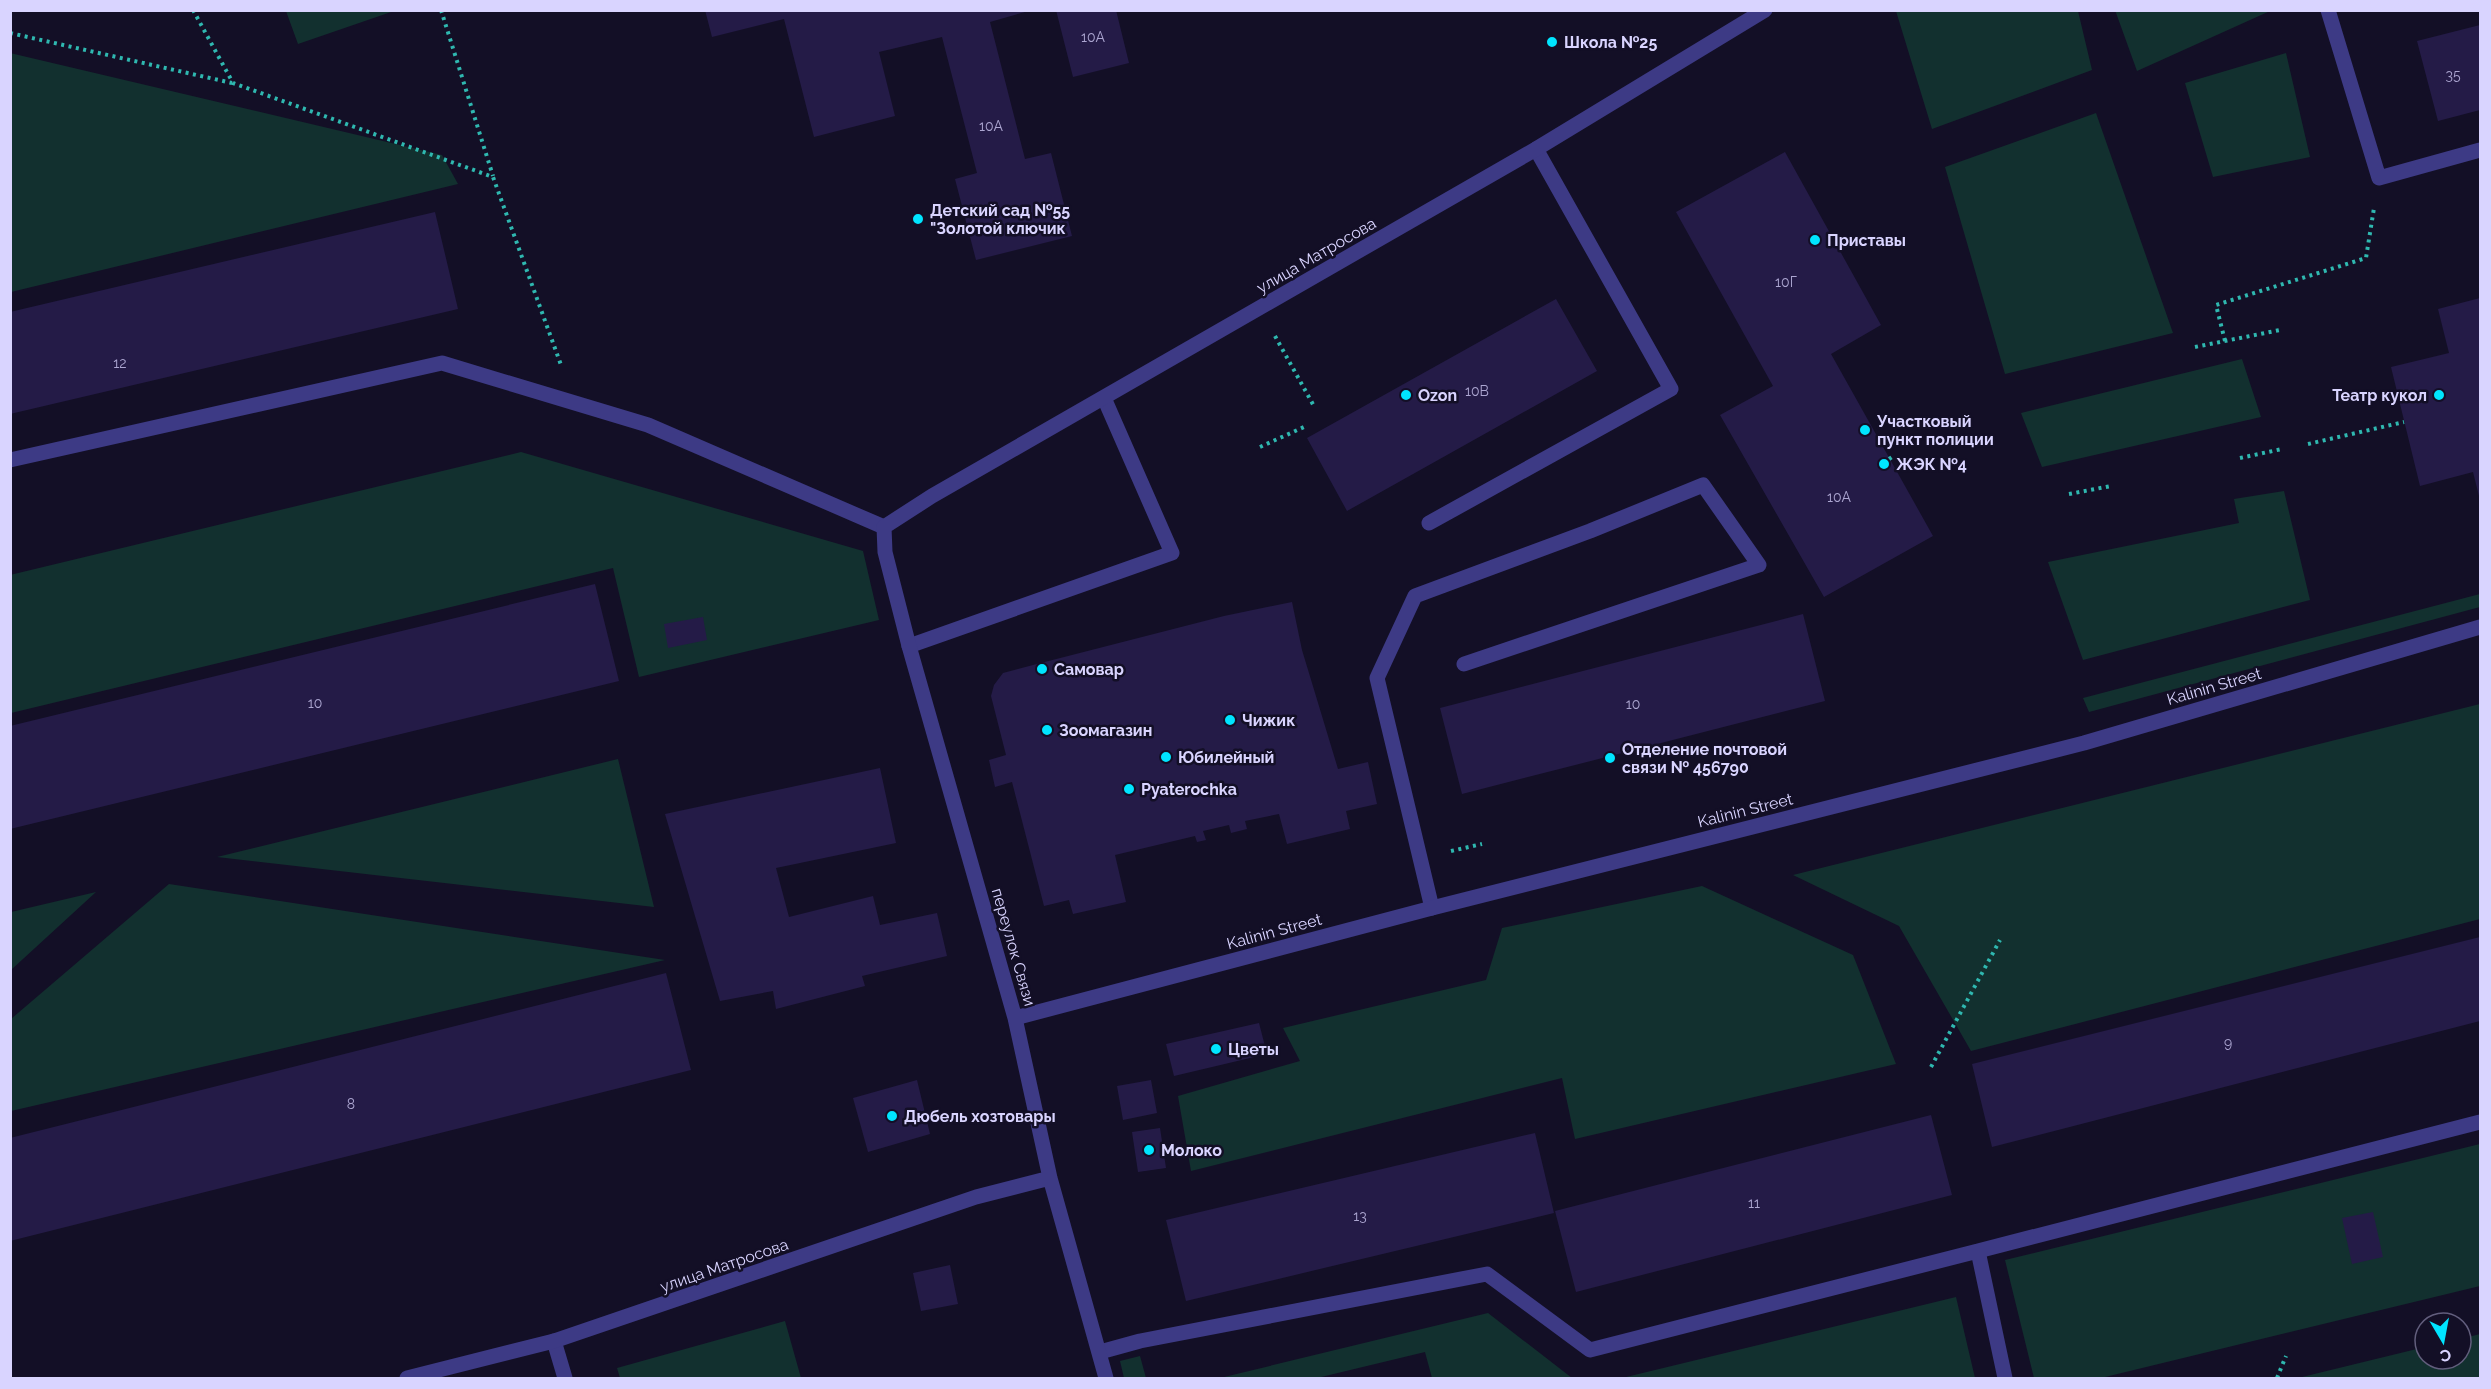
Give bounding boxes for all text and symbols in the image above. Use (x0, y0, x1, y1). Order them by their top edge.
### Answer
house number: 10А (1081, 29, 1105, 45)
place label: Школа №25 (1564, 33, 1657, 52)
marker: Школа №25 (1545, 35, 1559, 49)
house number: 35 (2445, 67, 2461, 83)
house number: 10А (979, 118, 1003, 134)
place label: Детский сад №55 "Золотой ключик (930, 201, 1070, 238)
marker: Детский сад №55 "Золотой ключик (911, 212, 925, 226)
street label: улица Матросова (1253, 214, 1379, 297)
place label: Приставы (1827, 231, 1906, 250)
marker: Приставы (1808, 233, 1822, 247)
house number: 10Г (1775, 274, 1797, 290)
house number: 12 (113, 355, 127, 371)
house number: 10В (1465, 383, 1489, 399)
place label: Ozon (1418, 386, 1457, 405)
place label: Театр кукол (2332, 386, 2427, 405)
marker: Ozon (1399, 388, 1413, 402)
marker: Театр кукол (2432, 388, 2446, 402)
place label: Участковый пункт полиции (1876, 412, 1994, 449)
marker: Участковый пункт полиции (1858, 423, 1872, 437)
place label: ЖЭК №4 (1896, 455, 1967, 474)
marker: ЖЭК №4 (1877, 457, 1891, 471)
house number: 10А (1827, 489, 1851, 505)
place label: Самовар (1054, 660, 1124, 679)
marker: Самовар (1035, 662, 1049, 676)
street label: Kalinin Street (2165, 664, 2264, 709)
house number: 10 (308, 695, 322, 711)
house number: 10 (1626, 696, 1640, 712)
place label: Чижик (1242, 711, 1295, 730)
marker: Чижик (1223, 713, 1237, 727)
place label: Зоомагазин (1059, 721, 1152, 740)
marker: Зоомагазин (1040, 723, 1054, 737)
place label: Отделение почтовой связи № 456790 (1622, 740, 1787, 777)
place label: Юбилейный (1178, 748, 1274, 767)
marker: Юбилейный (1159, 750, 1173, 764)
marker: Отделение почтовой связи № 456790 (1603, 751, 1617, 765)
place label: Pyaterochka (1141, 780, 1237, 799)
marker: Pyaterochka (1122, 782, 1136, 796)
street label: Kalinin Street (1696, 789, 1795, 831)
street label: переулок Связи (988, 886, 1039, 1008)
street label: Kalinin Street (1225, 910, 1324, 953)
house number: 9 (2224, 1035, 2232, 1051)
place label: Цветы (1228, 1040, 1279, 1059)
marker: Цветы (1209, 1042, 1223, 1056)
house number: 8 (347, 1096, 355, 1112)
place label: Дюбель хозтовары (904, 1107, 1056, 1126)
marker: Дюбель хозтовары (885, 1109, 899, 1123)
place label: Молоко (1161, 1141, 1222, 1160)
marker: Молоко (1142, 1143, 1156, 1157)
house number: 11 (1748, 1195, 1760, 1211)
house number: 13 (1353, 1208, 1367, 1224)
street label: улица Матросова (658, 1235, 791, 1296)
north arrow (2413, 1311, 2473, 1371)
text: С (2438, 1345, 2453, 1366)

